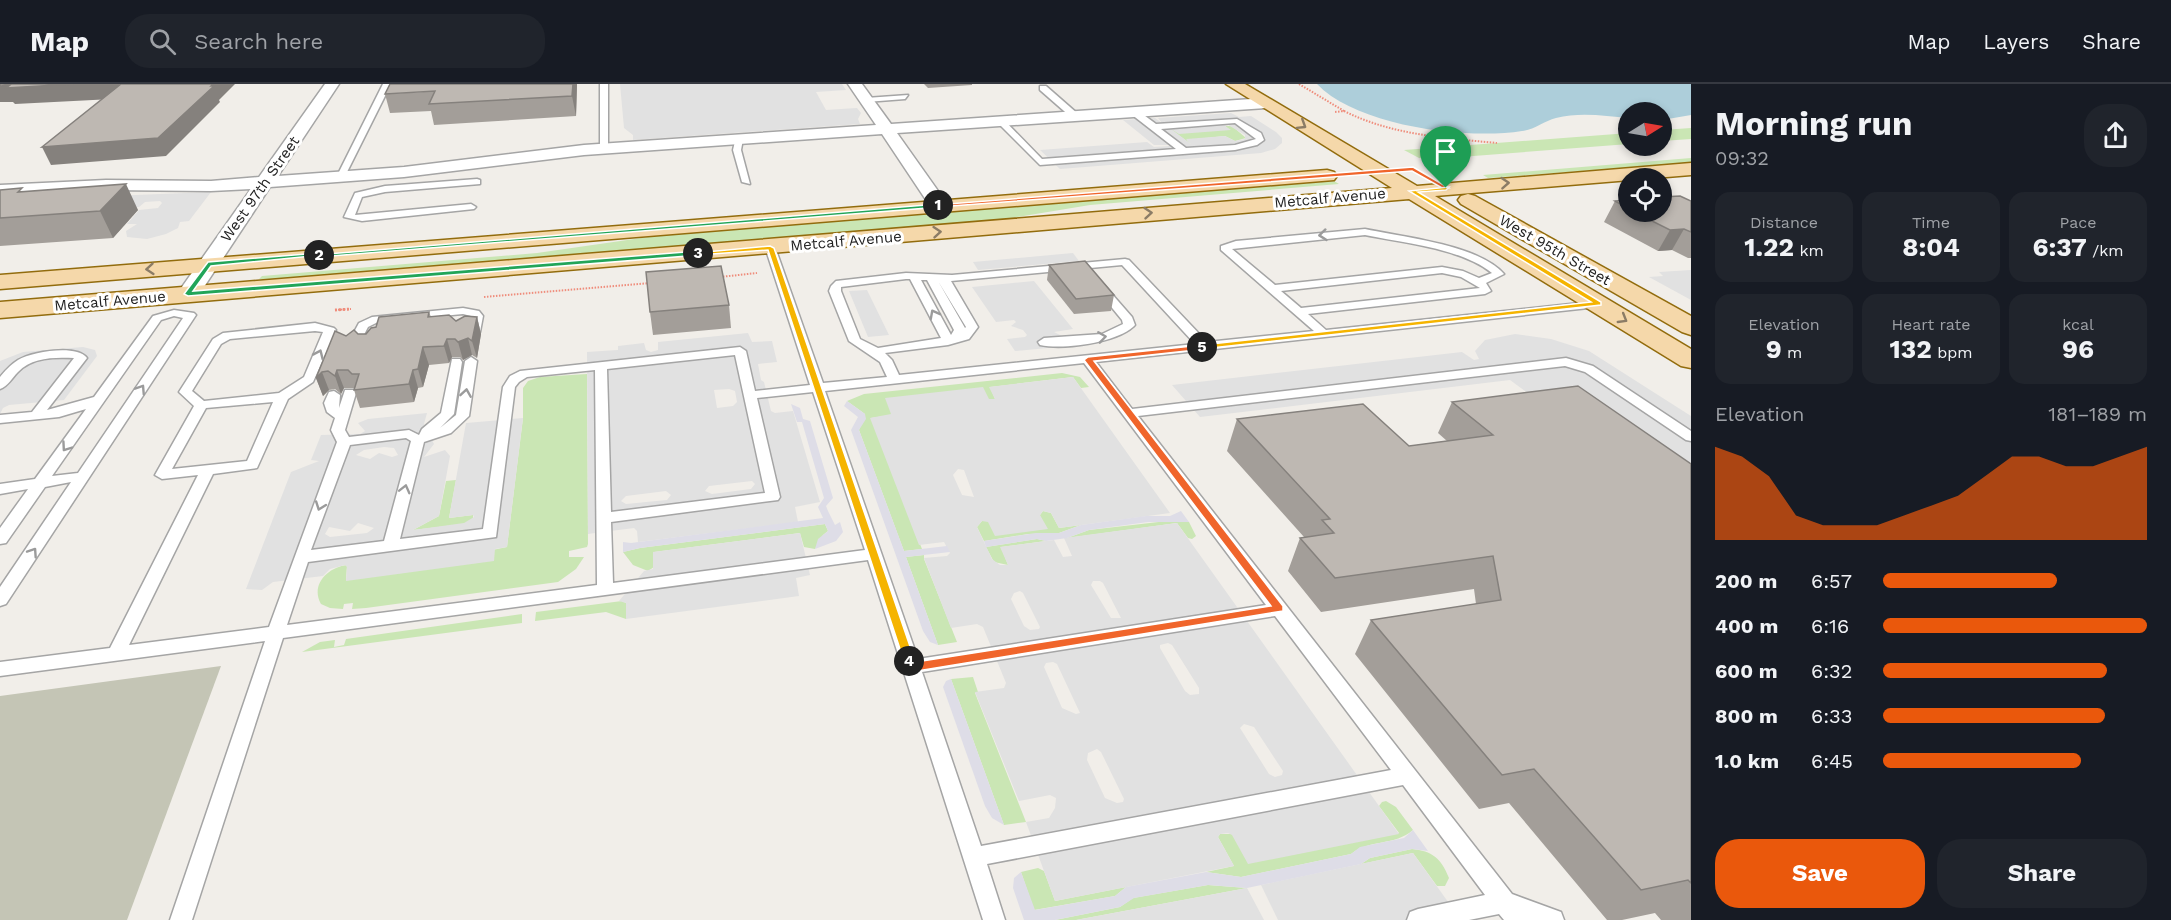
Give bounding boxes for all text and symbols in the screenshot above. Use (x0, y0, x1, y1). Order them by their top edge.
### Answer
search box (125, 14, 545, 68)
text: Map (30, 25, 89, 58)
icon: search (146, 25, 179, 58)
text: Search here (194, 29, 323, 54)
text: Map (1907, 29, 1950, 54)
text: Layers (1983, 29, 2049, 54)
text: Share (2082, 29, 2141, 54)
north arrow (1618, 102, 1672, 156)
map controls (1618, 102, 1672, 222)
text: Morning run (1715, 104, 1912, 143)
button: share (2084, 104, 2147, 167)
one-way arrow (1296, 118, 1306, 130)
pin (1420, 126, 1471, 188)
street label: West 97th Street (217, 132, 304, 245)
icon: arrive (1429, 135, 1462, 168)
text: 09:32 (1715, 146, 1769, 170)
button: locate (1618, 168, 1672, 222)
one-way arrow (1500, 177, 1509, 190)
street label: Metcalf Avenue (1274, 184, 1386, 212)
pin: 1 (923, 190, 953, 220)
text: 1 (935, 195, 941, 214)
one-way arrow (1144, 207, 1153, 220)
street label: West 95th Street (1496, 211, 1615, 290)
text: Distance (1750, 213, 1818, 232)
text: Time (1912, 213, 1950, 232)
text: Pace (2059, 213, 2097, 232)
one-way arrow (933, 226, 942, 239)
street label: Metcalf Avenue (790, 227, 902, 255)
one-way arrow (1319, 228, 1328, 241)
text: 1.22 (1744, 232, 1794, 262)
text: 8:04 (1902, 232, 1960, 262)
text: 6:37 (2032, 232, 2087, 262)
pin: 3 (683, 238, 713, 268)
pin: 2 (304, 240, 334, 270)
text: km (1794, 241, 1824, 260)
text: /km (2087, 241, 2124, 260)
text: 3 (693, 243, 703, 262)
text: 2 (314, 245, 324, 264)
one-way arrow (145, 262, 155, 275)
street label: Metcalf Avenue (54, 287, 166, 315)
one-way arrow (930, 310, 941, 320)
one-way arrow (1617, 312, 1627, 324)
text: Elevation (1748, 315, 1820, 334)
text: Heart rate (1891, 315, 1971, 334)
text: kcal (2062, 315, 2094, 334)
one-way arrow (1097, 331, 1107, 343)
pin: 5 (1187, 332, 1217, 362)
text: 9 (1766, 334, 1782, 364)
text: 132 (1890, 334, 1932, 364)
text: 96 (2062, 334, 2094, 364)
text: 5 (1197, 337, 1207, 356)
text: m (1782, 343, 1802, 362)
text: bpm (1932, 343, 1972, 362)
one-way arrow (312, 350, 324, 361)
one-way arrow (134, 385, 145, 396)
one-way arrow (459, 388, 472, 398)
text: Elevation (1715, 402, 1804, 426)
text: 181–189 m (2048, 402, 2147, 426)
one-way arrow (62, 441, 73, 452)
one-way arrow (398, 484, 411, 494)
one-way arrow (315, 500, 327, 511)
one-way arrow (26, 547, 37, 558)
text: 200 m (1715, 569, 1777, 593)
text: 6:57 (1811, 569, 1852, 593)
text: 400 m (1715, 614, 1778, 638)
text: 6:16 (1811, 614, 1849, 638)
pin: 4 (894, 646, 924, 676)
text: 4 (904, 651, 914, 670)
text: 600 m (1715, 659, 1778, 683)
text: 6:32 (1811, 659, 1852, 683)
text: 800 m (1715, 704, 1778, 728)
text: 6:33 (1811, 704, 1852, 728)
text: 1.0 km (1715, 749, 1779, 773)
text: 6:45 (1811, 749, 1853, 773)
button: Save (1715, 839, 1925, 908)
button: Share (1937, 839, 2147, 908)

